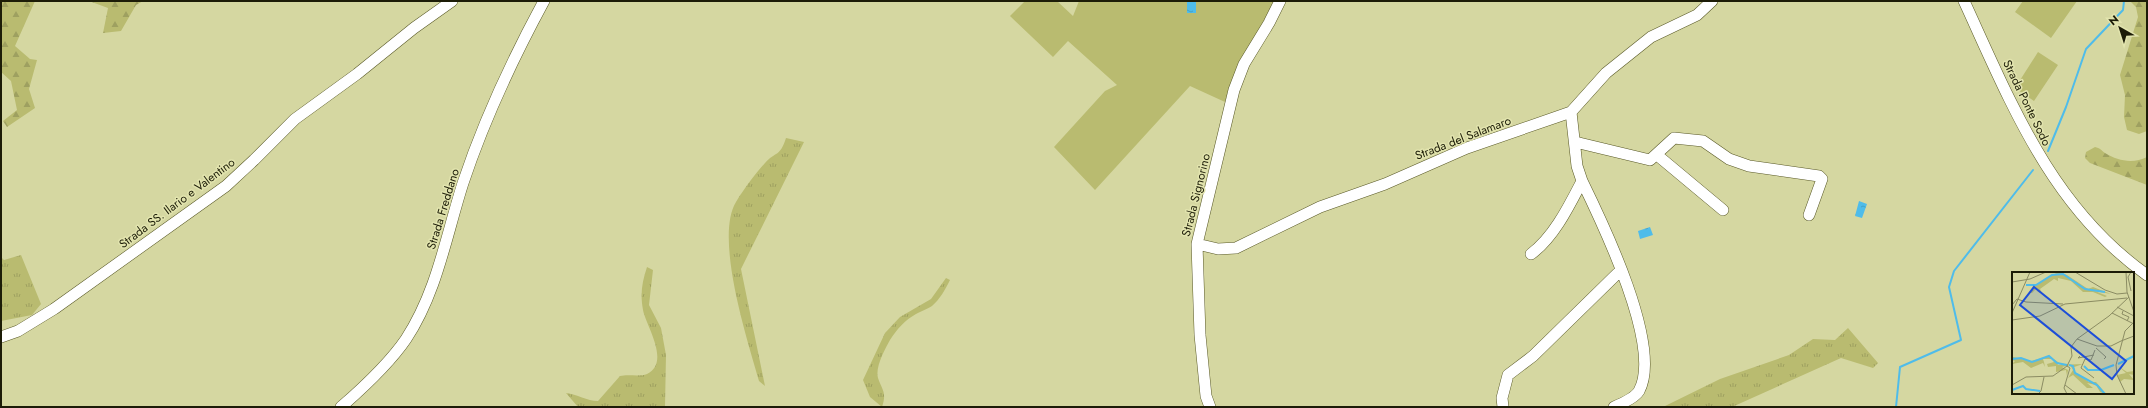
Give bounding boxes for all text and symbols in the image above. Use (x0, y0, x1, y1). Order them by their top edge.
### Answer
north arrow (2100, 8, 2140, 48)
text: N (2105, 11, 2122, 29)
street label: Strada Ponte Sodo (1998, 57, 2056, 149)
street label: Strada del Salamaro (1412, 111, 1514, 165)
street label: Strada Signorino (1177, 151, 1215, 238)
street label: Strada SS. Ilario e Valentino (115, 153, 239, 253)
street label: Strada Freddano (422, 166, 464, 252)
inset map (2012, 272, 2134, 394)

